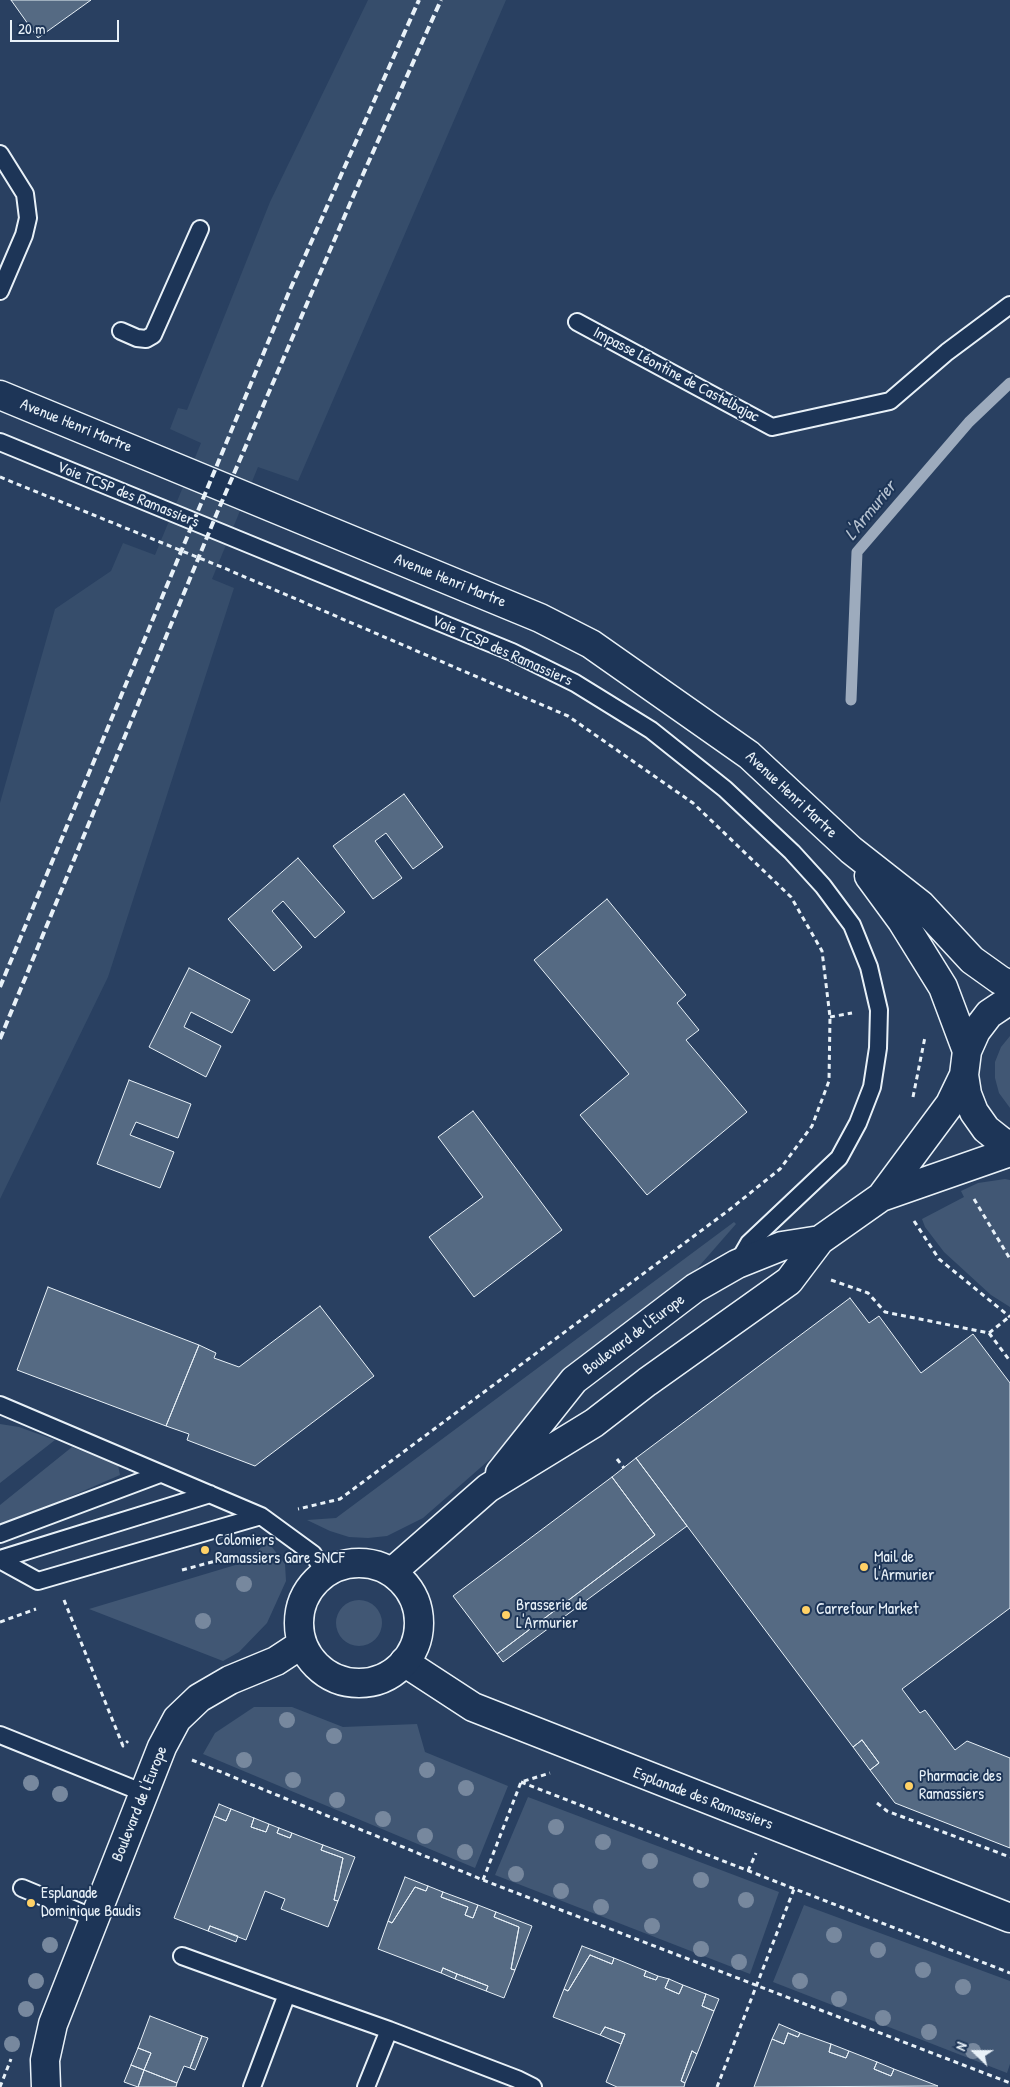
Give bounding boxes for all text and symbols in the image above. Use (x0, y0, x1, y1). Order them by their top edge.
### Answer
scale bar (12, 10, 121, 42)
text: 20 m (18, 18, 45, 39)
street label: Impasse Léontine de Castelbajac (590, 323, 762, 427)
street label: Avenue Henri Martre (17, 395, 135, 457)
street label: Voie TCSP des Ramassiers (54, 458, 202, 532)
water label: L'Armurier (841, 477, 901, 545)
street label: Avenue Henri Martre (391, 550, 509, 612)
street label: Voie TCSP des Ramassiers (429, 611, 575, 691)
street label: Avenue Henri Martre (741, 747, 841, 843)
street label: Boulevard de l'Europe (579, 1290, 689, 1380)
place label: Colomiers Ramassiers Gare SNCF (215, 1531, 345, 1569)
marker: Colomiers Ramassiers Gare SNCF (199, 1544, 211, 1556)
place label: Mail de l'Armurier (874, 1548, 934, 1586)
marker: Mail de l'Armurier (858, 1561, 870, 1573)
place label: Brasserie de L'Armurier (516, 1596, 588, 1634)
place label: Carrefour Market (816, 1600, 919, 1620)
marker: Carrefour Market (800, 1604, 812, 1616)
marker: Brasserie de L'Armurier (500, 1609, 512, 1621)
street label: Boulevard de l'Europe (108, 1743, 172, 1865)
street label: Esplanade des Ramassiers (630, 1763, 776, 1835)
place label: Pharmacie des Ramassiers (919, 1767, 1002, 1805)
marker: Pharmacie des Ramassiers (903, 1780, 915, 1792)
place label: Esplanade Dominique Baudis (41, 1884, 141, 1922)
marker: Esplanade Dominique Baudis (25, 1897, 37, 1909)
north arrow (950, 2027, 1000, 2077)
text: N (950, 2039, 971, 2053)

